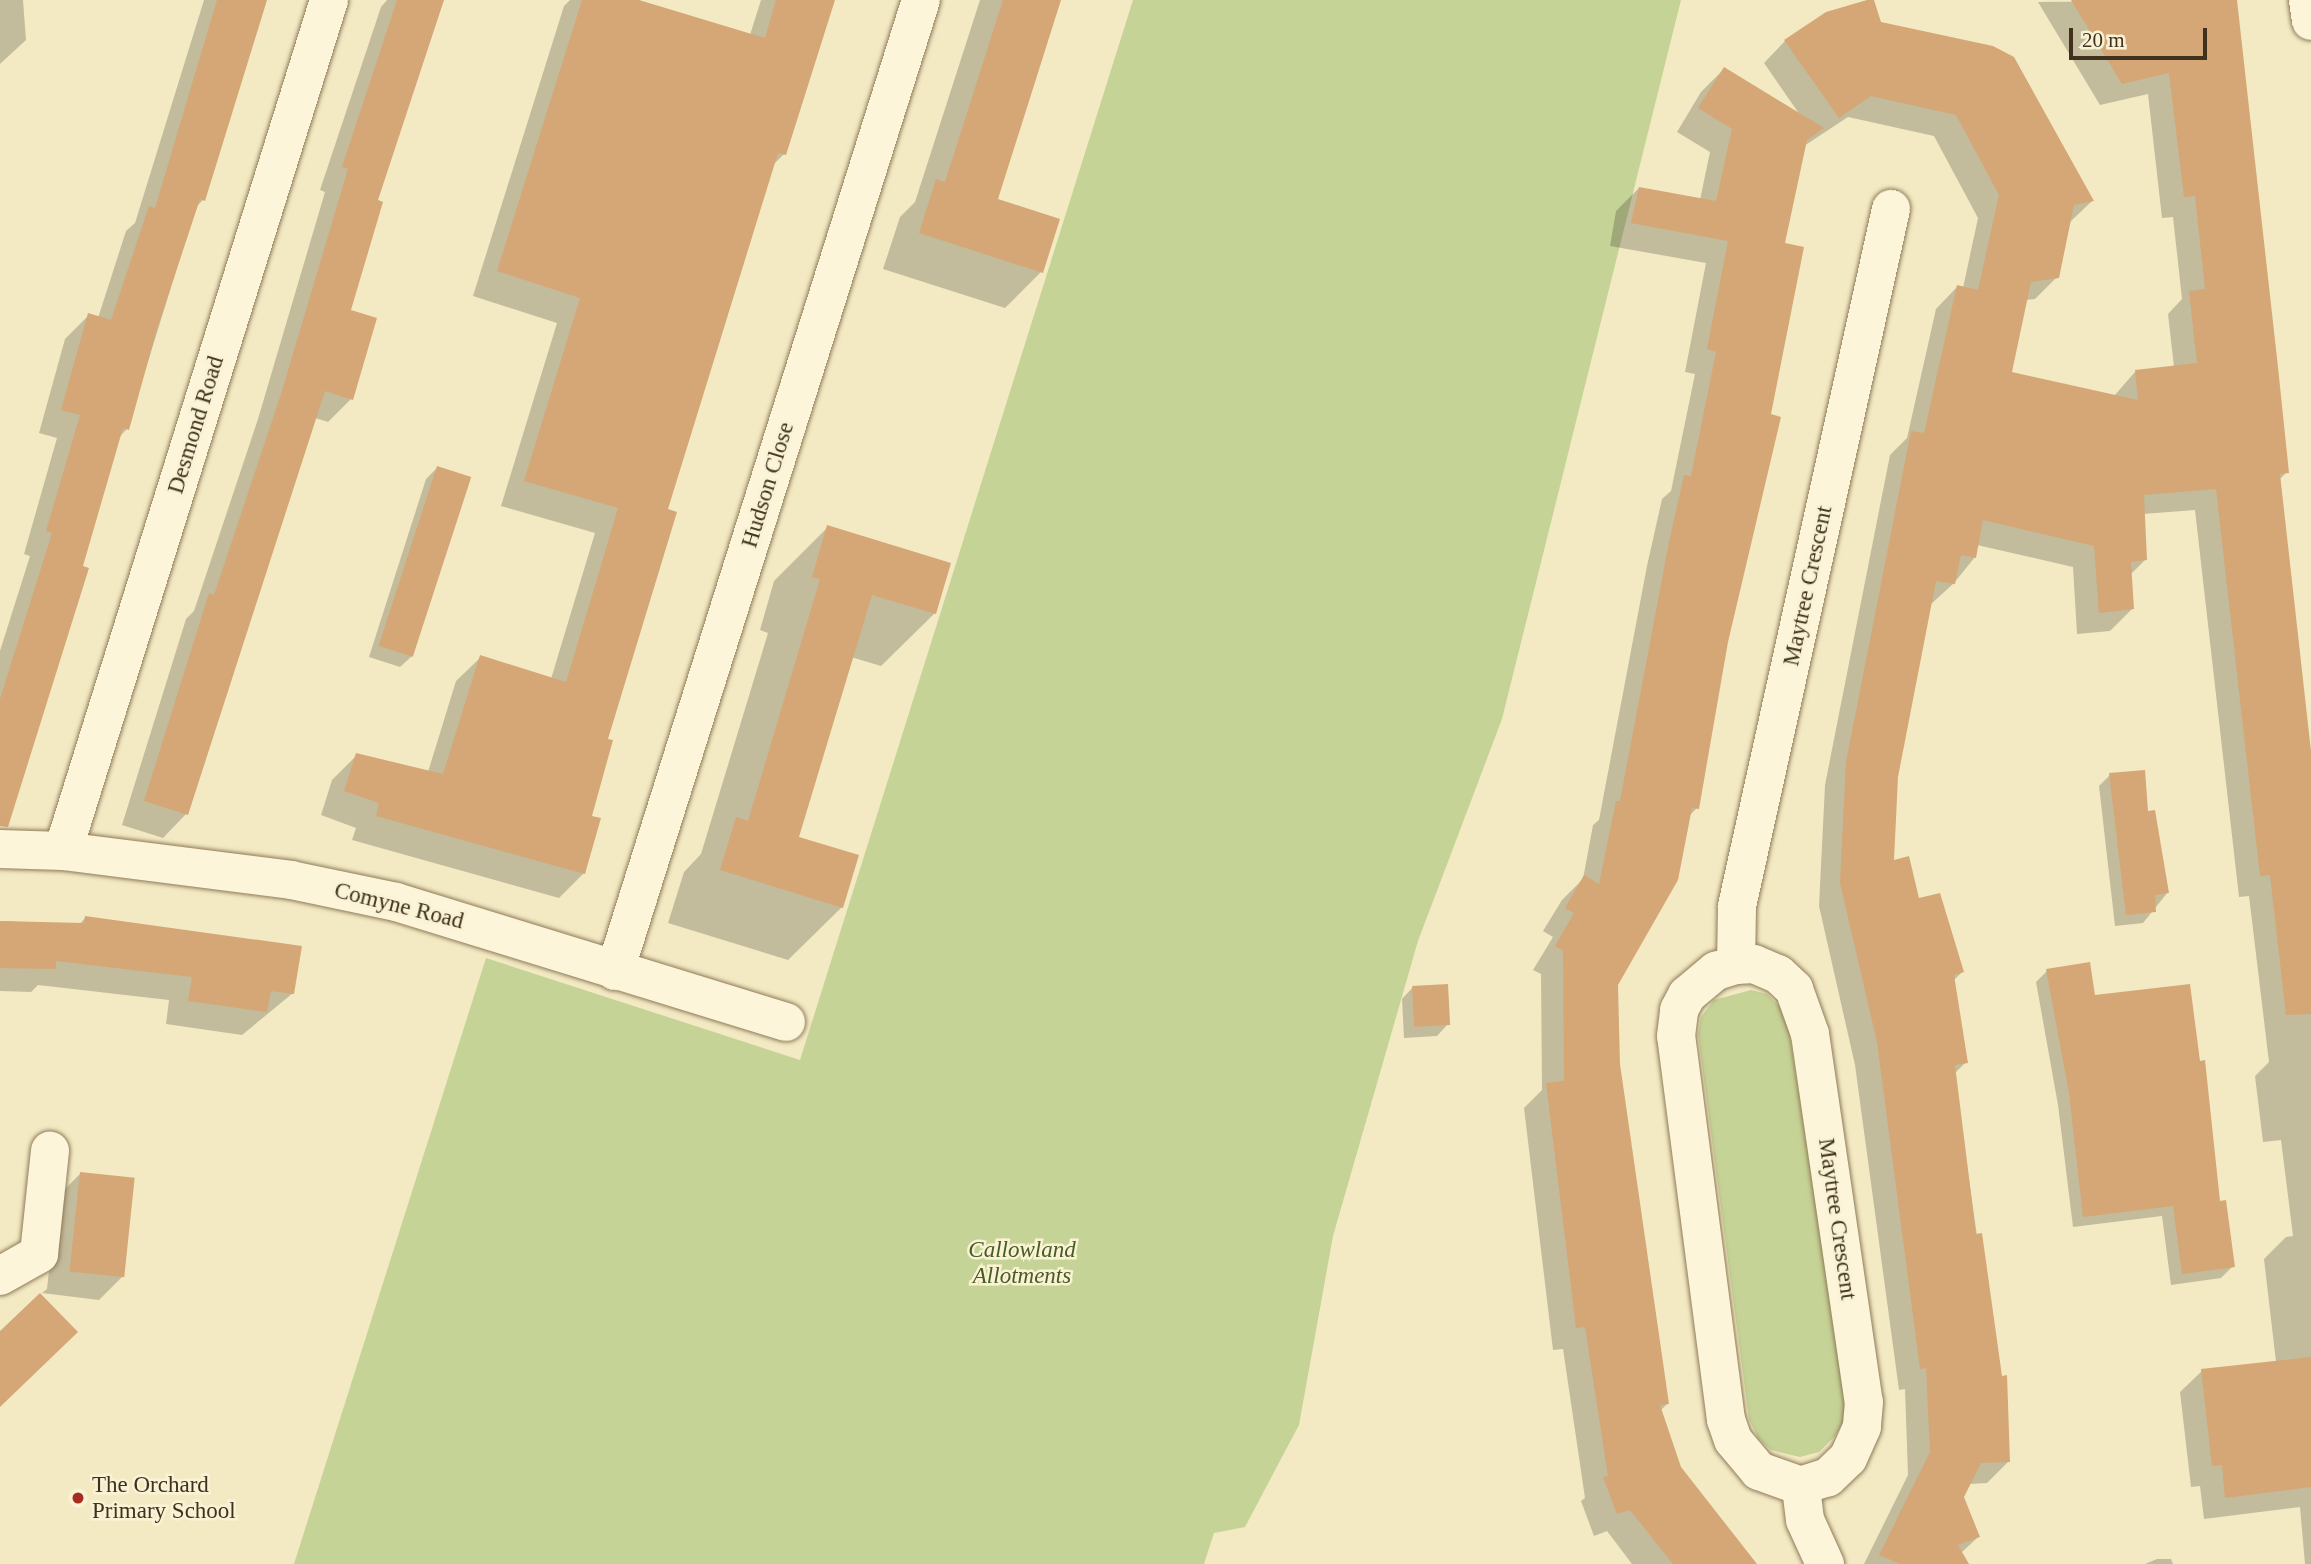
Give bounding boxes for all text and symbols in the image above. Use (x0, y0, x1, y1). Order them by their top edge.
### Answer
scale bar (2073, 14, 2211, 58)
text: 20 m (2082, 28, 2125, 52)
street label: Desmond Road (162, 353, 230, 497)
street label: Hudson Close (736, 419, 800, 551)
street label: Maytree Crescent (1778, 503, 1838, 669)
street label: Comyne Road (332, 877, 466, 935)
street label: Maytree Crescent (1812, 1136, 1862, 1302)
park label: Callowland Allotments (968, 1236, 1076, 1290)
place label: The Orchard Primary School (92, 1471, 236, 1525)
marker: The Orchard Primary School (70, 1490, 86, 1506)

